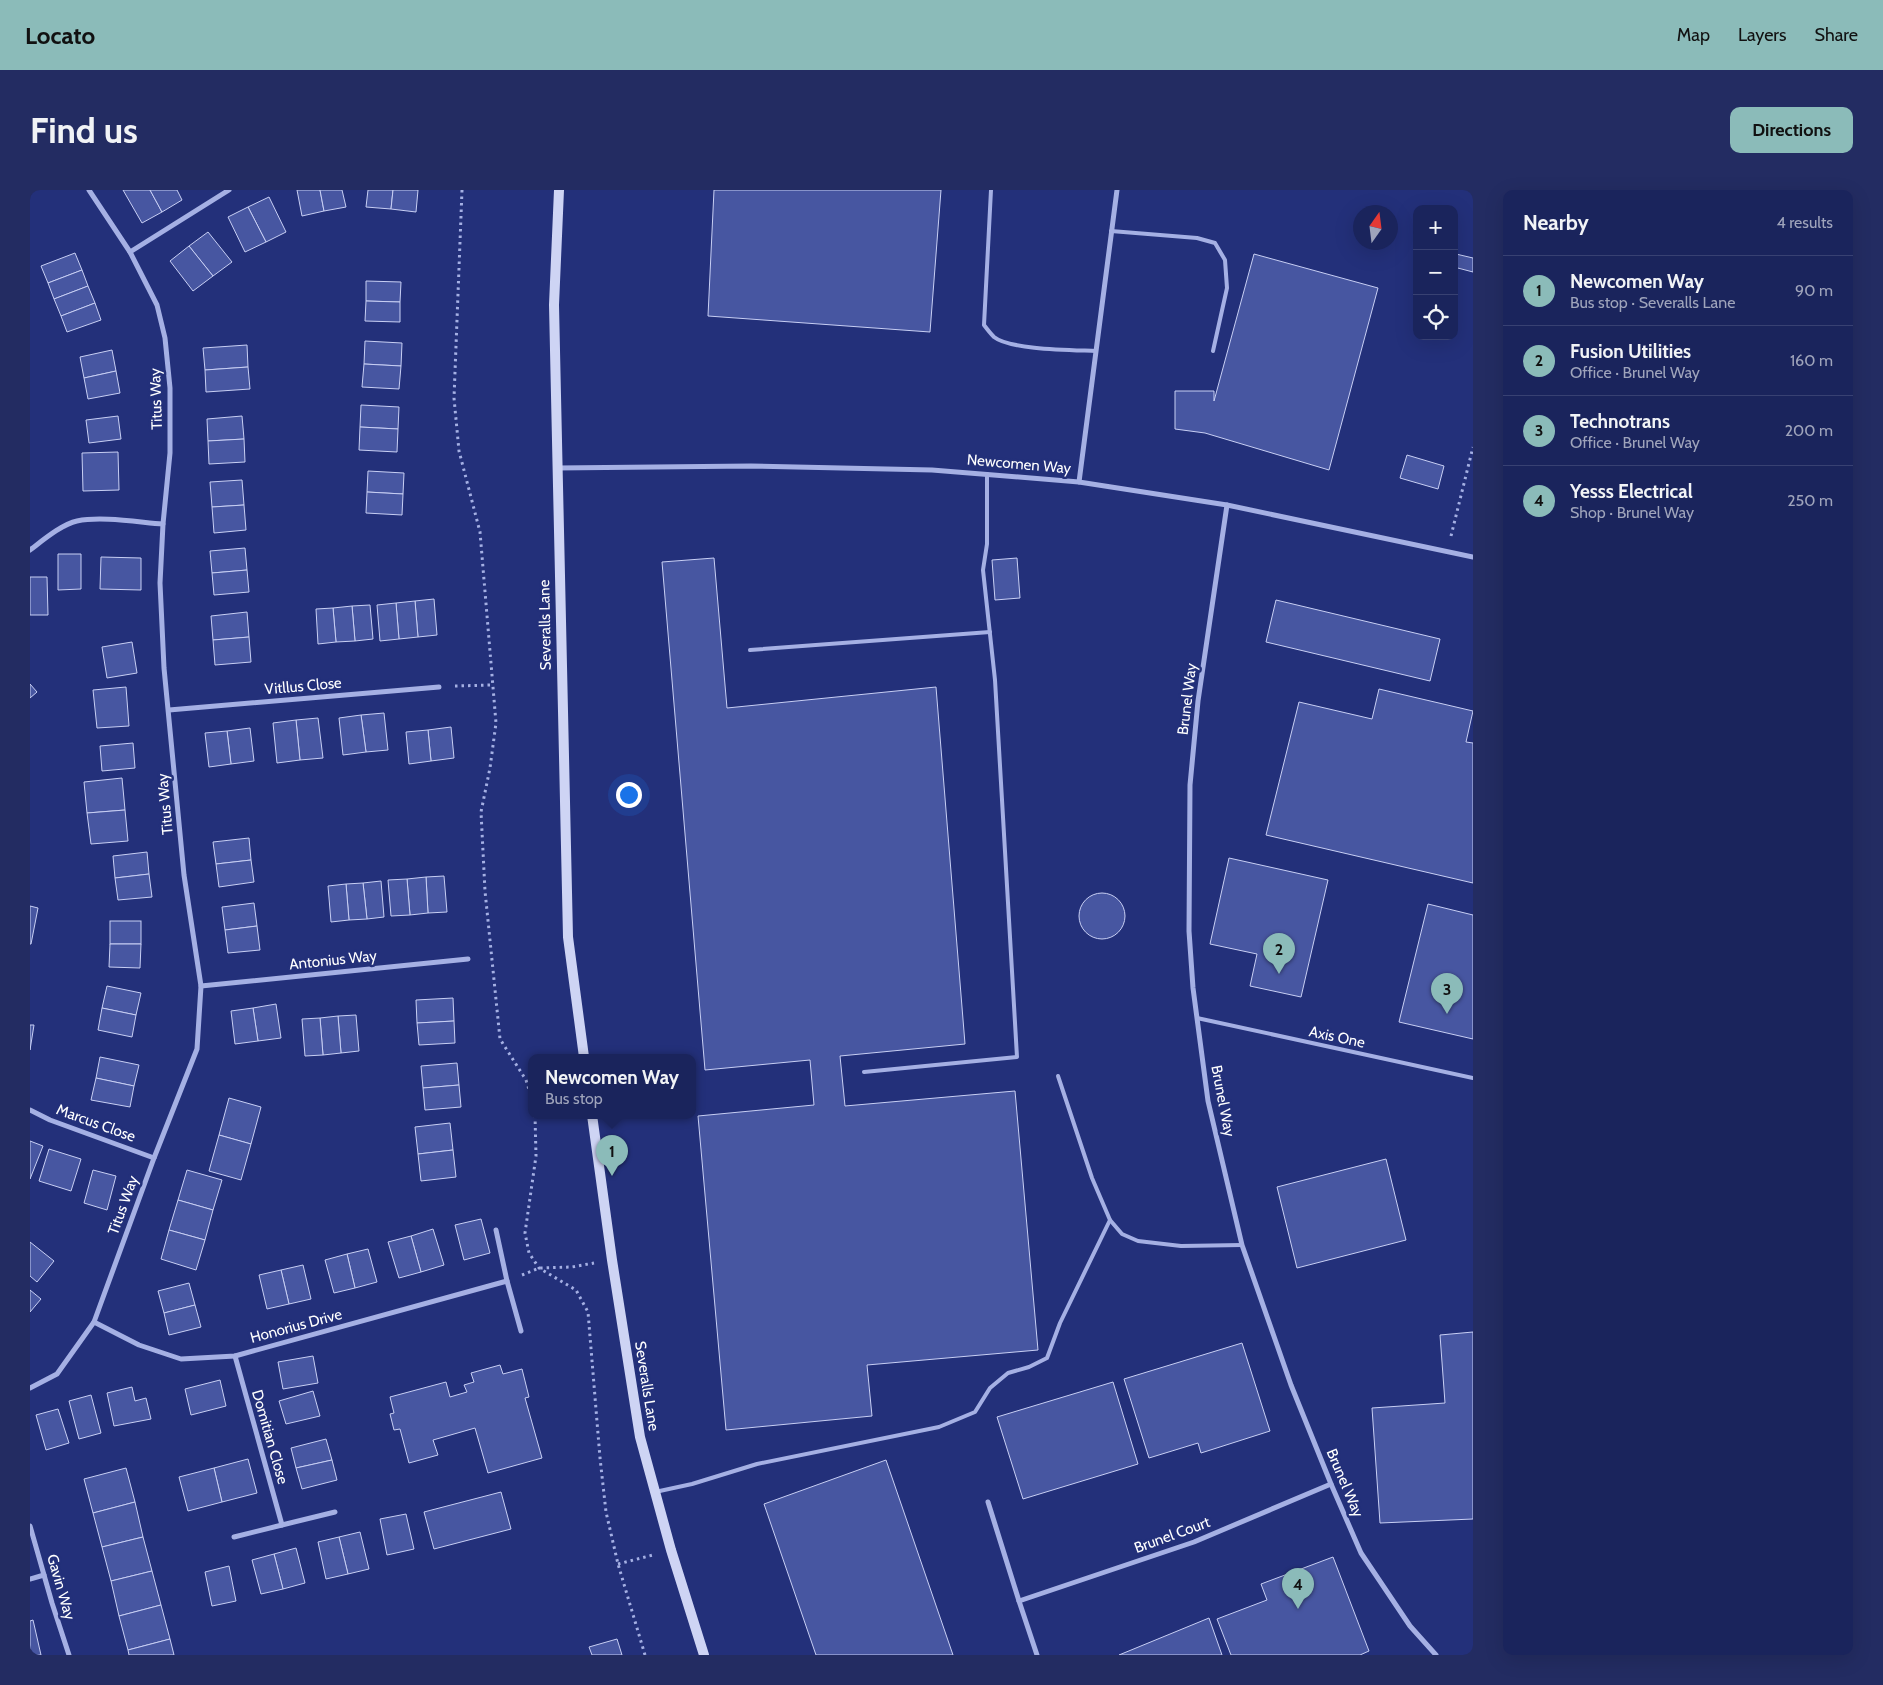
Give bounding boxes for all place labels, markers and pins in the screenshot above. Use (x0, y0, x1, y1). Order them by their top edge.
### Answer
pin: 2 (1263, 933, 1295, 974)
pin: 3 (1431, 973, 1463, 1014)
pin: 1 (596, 1135, 628, 1176)
pin: 4 (1282, 1568, 1314, 1609)

